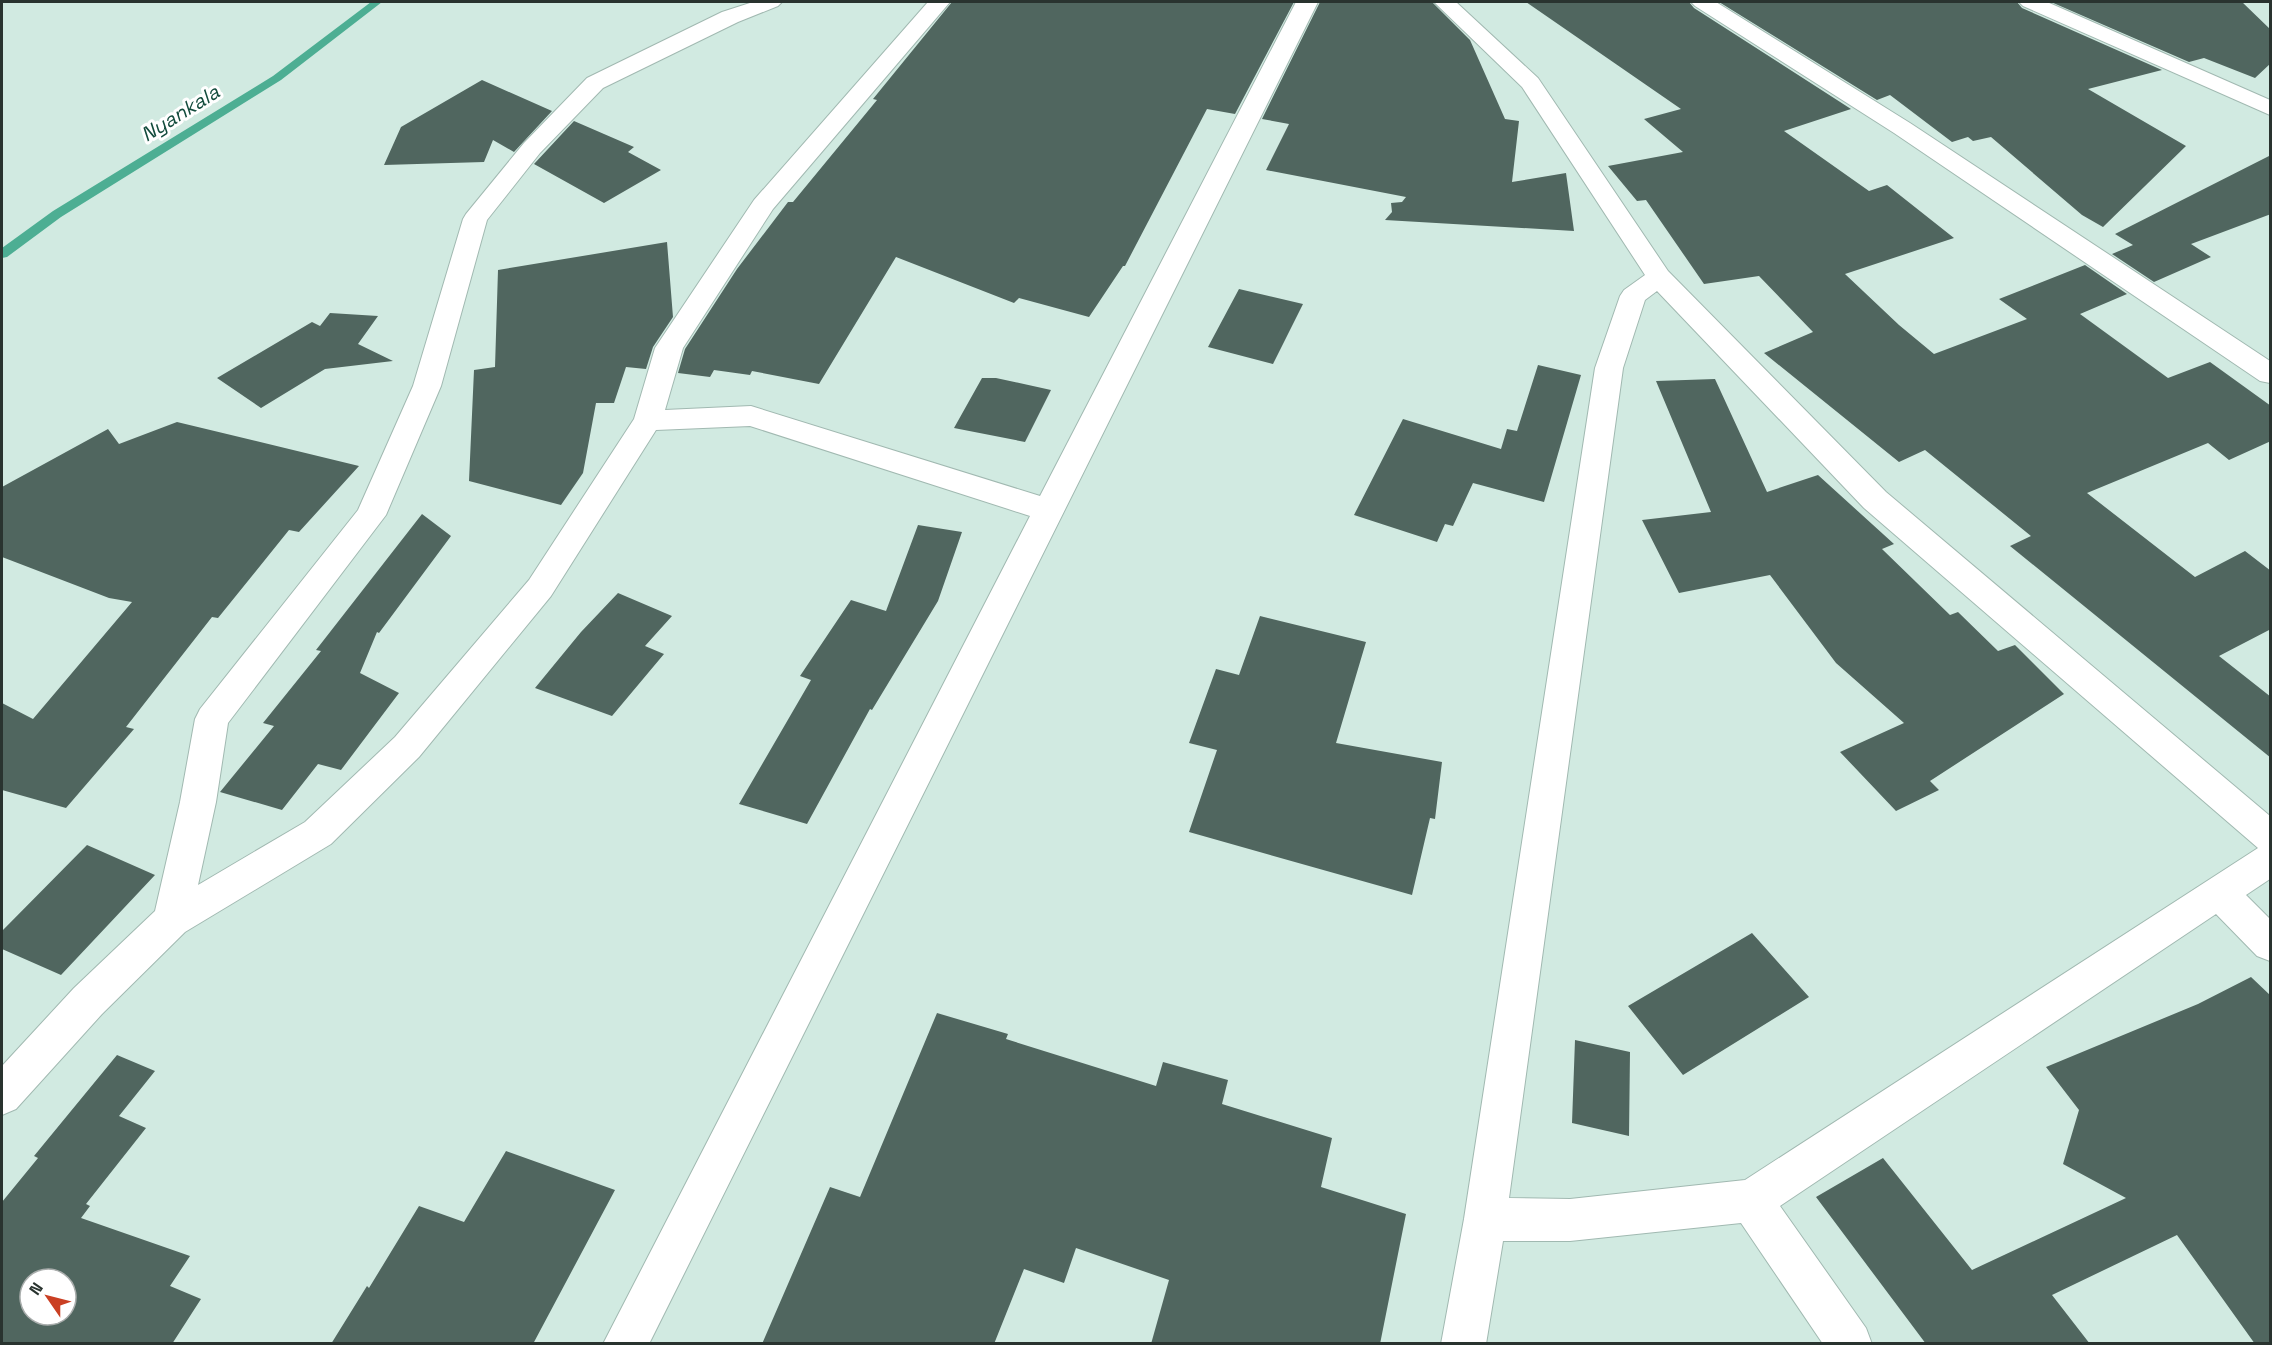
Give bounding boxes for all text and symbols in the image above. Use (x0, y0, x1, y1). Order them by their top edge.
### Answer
water label: Nyankala (136, 78, 225, 147)
north arrow (18, 1267, 78, 1327)
text: N (24, 1278, 48, 1299)

